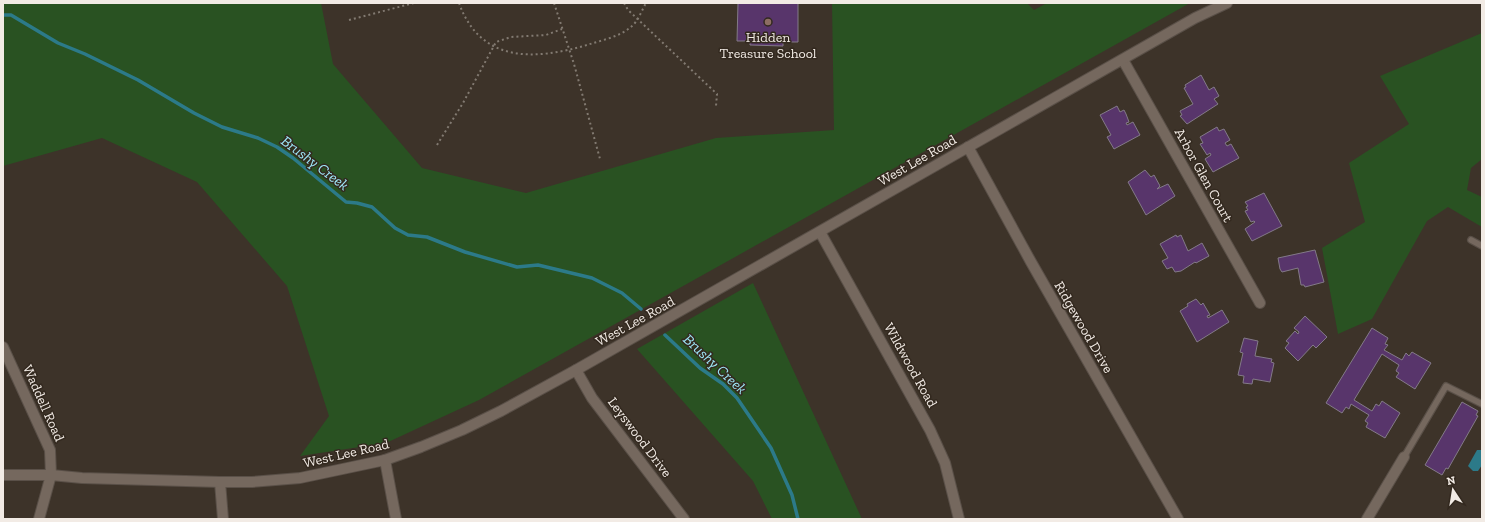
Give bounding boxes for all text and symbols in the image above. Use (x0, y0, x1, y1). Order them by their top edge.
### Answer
marker: Hidden Treasure School (763, 17, 773, 27)
place label: Hidden Treasure School (719, 29, 817, 62)
street label: Arbor Glen Court (1171, 125, 1237, 226)
street label: West Lee Road (875, 131, 960, 190)
water label: Brushy Creek (278, 132, 353, 194)
street label: Ridgewood Drive (1050, 278, 1117, 377)
street label: West Lee Road (593, 293, 678, 350)
street label: Wildwood Road (880, 320, 941, 411)
water label: Brushy Creek (680, 330, 751, 398)
street label: Waddell Road (19, 362, 68, 444)
street label: Leyswood Drive (604, 394, 675, 481)
street label: West Lee Road (302, 435, 391, 472)
north arrow (1433, 470, 1473, 510)
text: N (1446, 473, 1457, 488)

